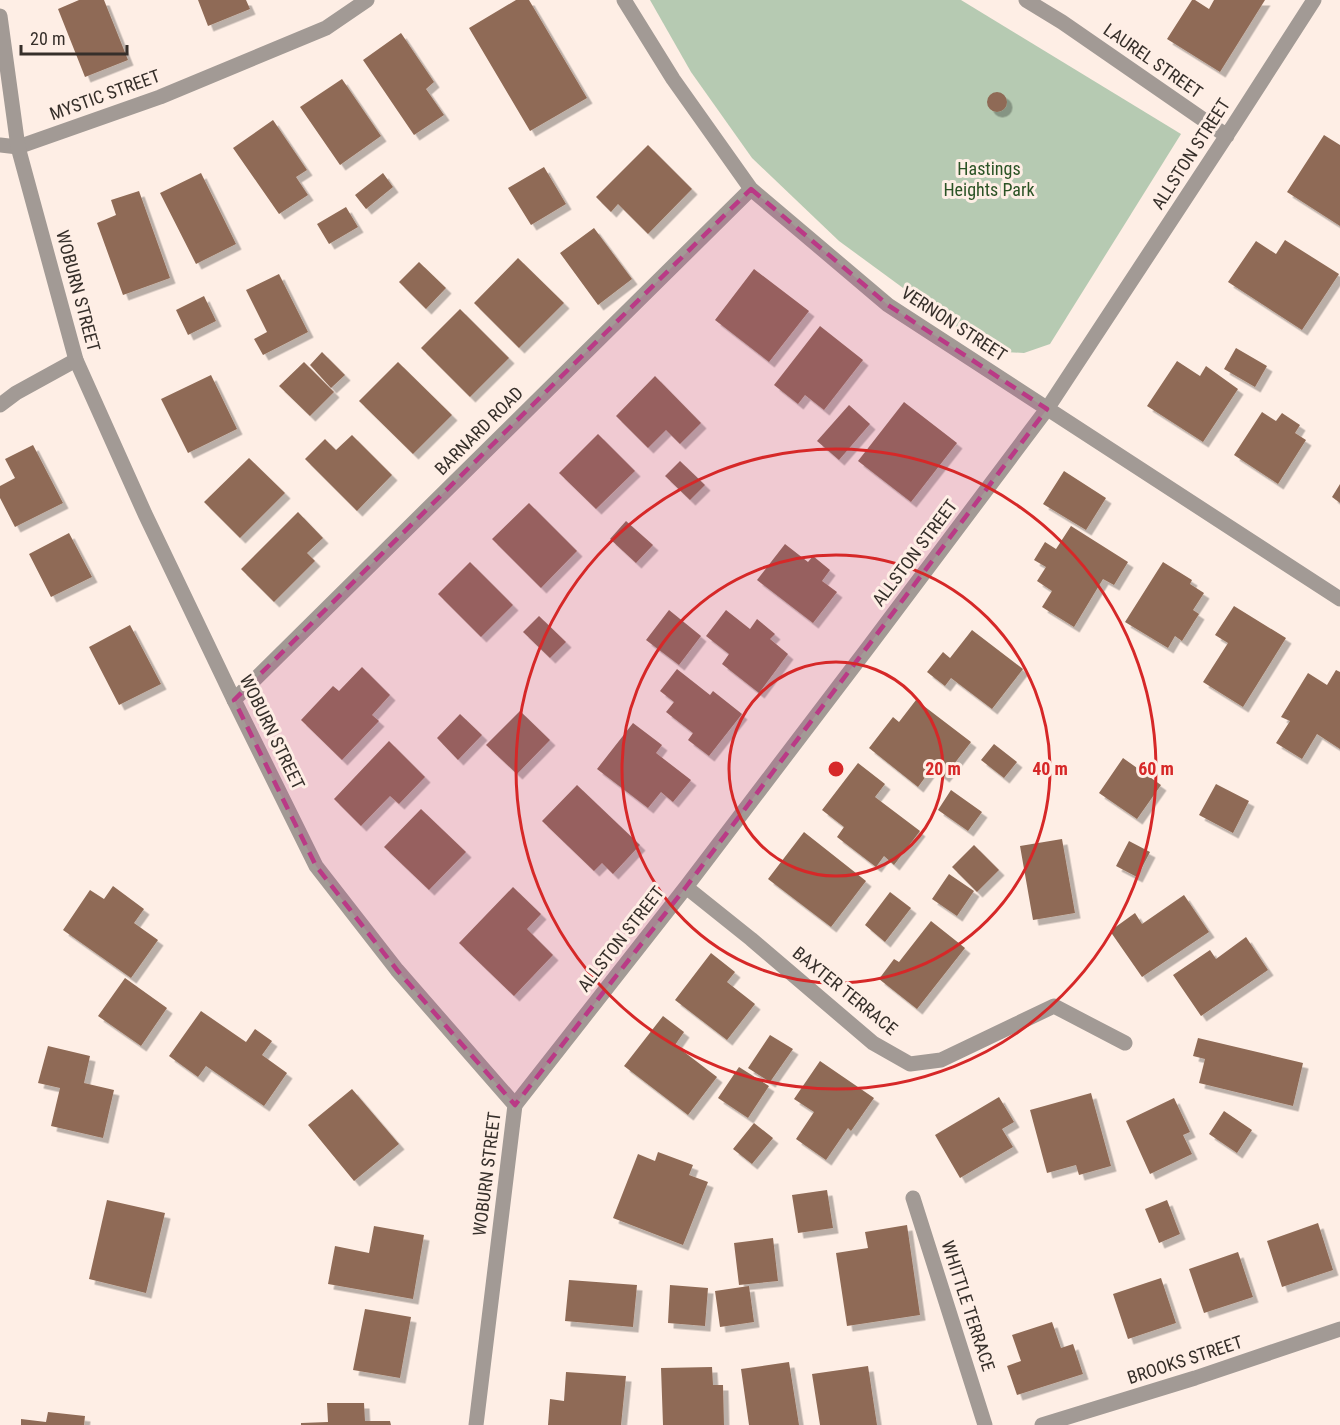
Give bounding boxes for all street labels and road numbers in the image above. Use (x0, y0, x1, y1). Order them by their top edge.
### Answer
street label: LAUREL STREET (1100, 19, 1207, 102)
street label: MYSTIC STREET (47, 65, 163, 124)
street label: ALLSTON STREET (1147, 94, 1234, 213)
street label: WOBURN STREET (52, 228, 105, 354)
street label: VERNON STREET (898, 282, 1011, 365)
street label: BARNARD ROAD (430, 382, 527, 479)
street label: ALLSTON STREET (868, 495, 961, 610)
street label: WOBURN STREET (236, 671, 309, 793)
street label: ALLSTON STREET (573, 882, 668, 995)
street label: BAXTER TERRACE (789, 942, 902, 1039)
street label: WOBURN STREET (468, 1111, 505, 1237)
street label: WHITTLE TERRACE (937, 1238, 1000, 1374)
street label: BROOKS STREET (1125, 1331, 1245, 1388)

